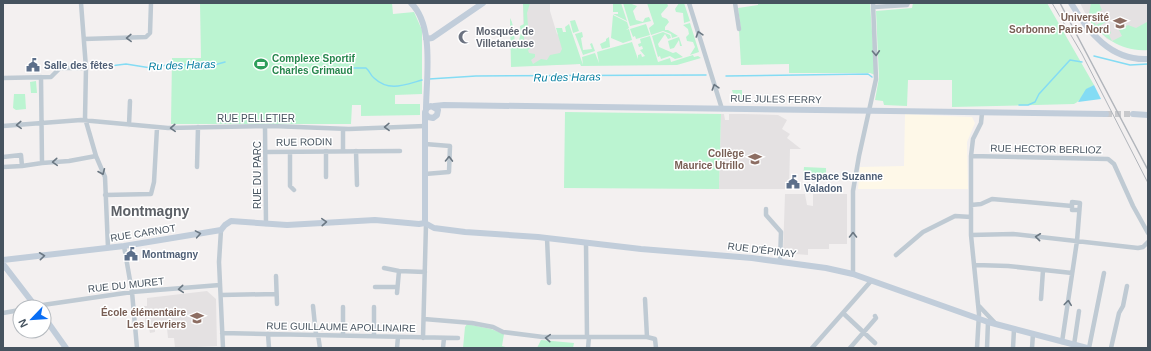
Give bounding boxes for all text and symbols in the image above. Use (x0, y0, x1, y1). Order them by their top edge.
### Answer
place label: Université Sorbonne Paris Nord (1009, 12, 1109, 35)
school or university icon: Université Sorbonne Paris Nord (1112, 15, 1128, 31)
place label: Mosquée de Villetaneuse (476, 26, 535, 49)
mosque icon: Mosquée de Villetaneuse (457, 29, 473, 45)
one-way arrow (695, 31, 704, 38)
one-way arrow (126, 34, 132, 42)
one-way arrow (871, 50, 880, 56)
place label: Complexe Sportif Charles Grimaud (272, 53, 355, 76)
sports icon: Complexe Sportif Charles Grimaud (253, 56, 269, 72)
public building icon: Salle des fêtes (25, 57, 41, 73)
water label: Ru des Haras (148, 58, 216, 72)
place label: Salle des fêtes (44, 60, 114, 71)
water label: Ru des Haras (533, 70, 601, 84)
one-way arrow (711, 84, 720, 91)
street label: RUE JULES FERRY (730, 93, 822, 105)
street label: RUE PELLETIER (217, 113, 295, 124)
one-way arrow (16, 120, 22, 129)
one-way arrow (170, 123, 176, 132)
one-way arrow (384, 123, 390, 131)
street label: RUE RODIN (276, 136, 332, 148)
street label: RUE DU PARC (252, 141, 263, 209)
street label: RUE HECTOR BERLIOZ (990, 143, 1102, 155)
place label: Collège Maurice Utrillo (675, 148, 744, 171)
school or university icon: Collège Maurice Utrillo (747, 151, 763, 167)
one-way arrow (445, 156, 454, 162)
one-way arrow (52, 157, 58, 166)
one-way arrow (97, 168, 105, 175)
place label: Espace Suzanne Valadon (804, 171, 883, 194)
public building icon: Espace Suzanne Valadon (785, 174, 801, 190)
district label: Montmagny (111, 203, 189, 219)
one-way arrow (321, 218, 327, 227)
street label: RUE CARNOT (109, 222, 177, 244)
one-way arrow (195, 230, 201, 239)
one-way arrow (849, 232, 857, 238)
one-way arrow (1035, 233, 1041, 242)
street label: RUE D'ÉPINAY (727, 239, 797, 260)
public building icon: Montmagny (123, 246, 139, 262)
place label: Montmagny (142, 249, 199, 260)
one-way arrow (39, 252, 45, 261)
street label: RUE DU MURET (87, 276, 165, 294)
one-way arrow (178, 284, 184, 293)
north arrow (12, 299, 52, 339)
one-way arrow (1063, 300, 1072, 306)
place label: École élémentaire Les Levriers (101, 306, 186, 330)
school or university icon: École élémentaire Les Levriers (189, 310, 205, 326)
text: N (16, 317, 30, 329)
street label: RUE GUILLAUME APOLLINAIRE (266, 320, 416, 334)
one-way arrow (545, 333, 551, 342)

